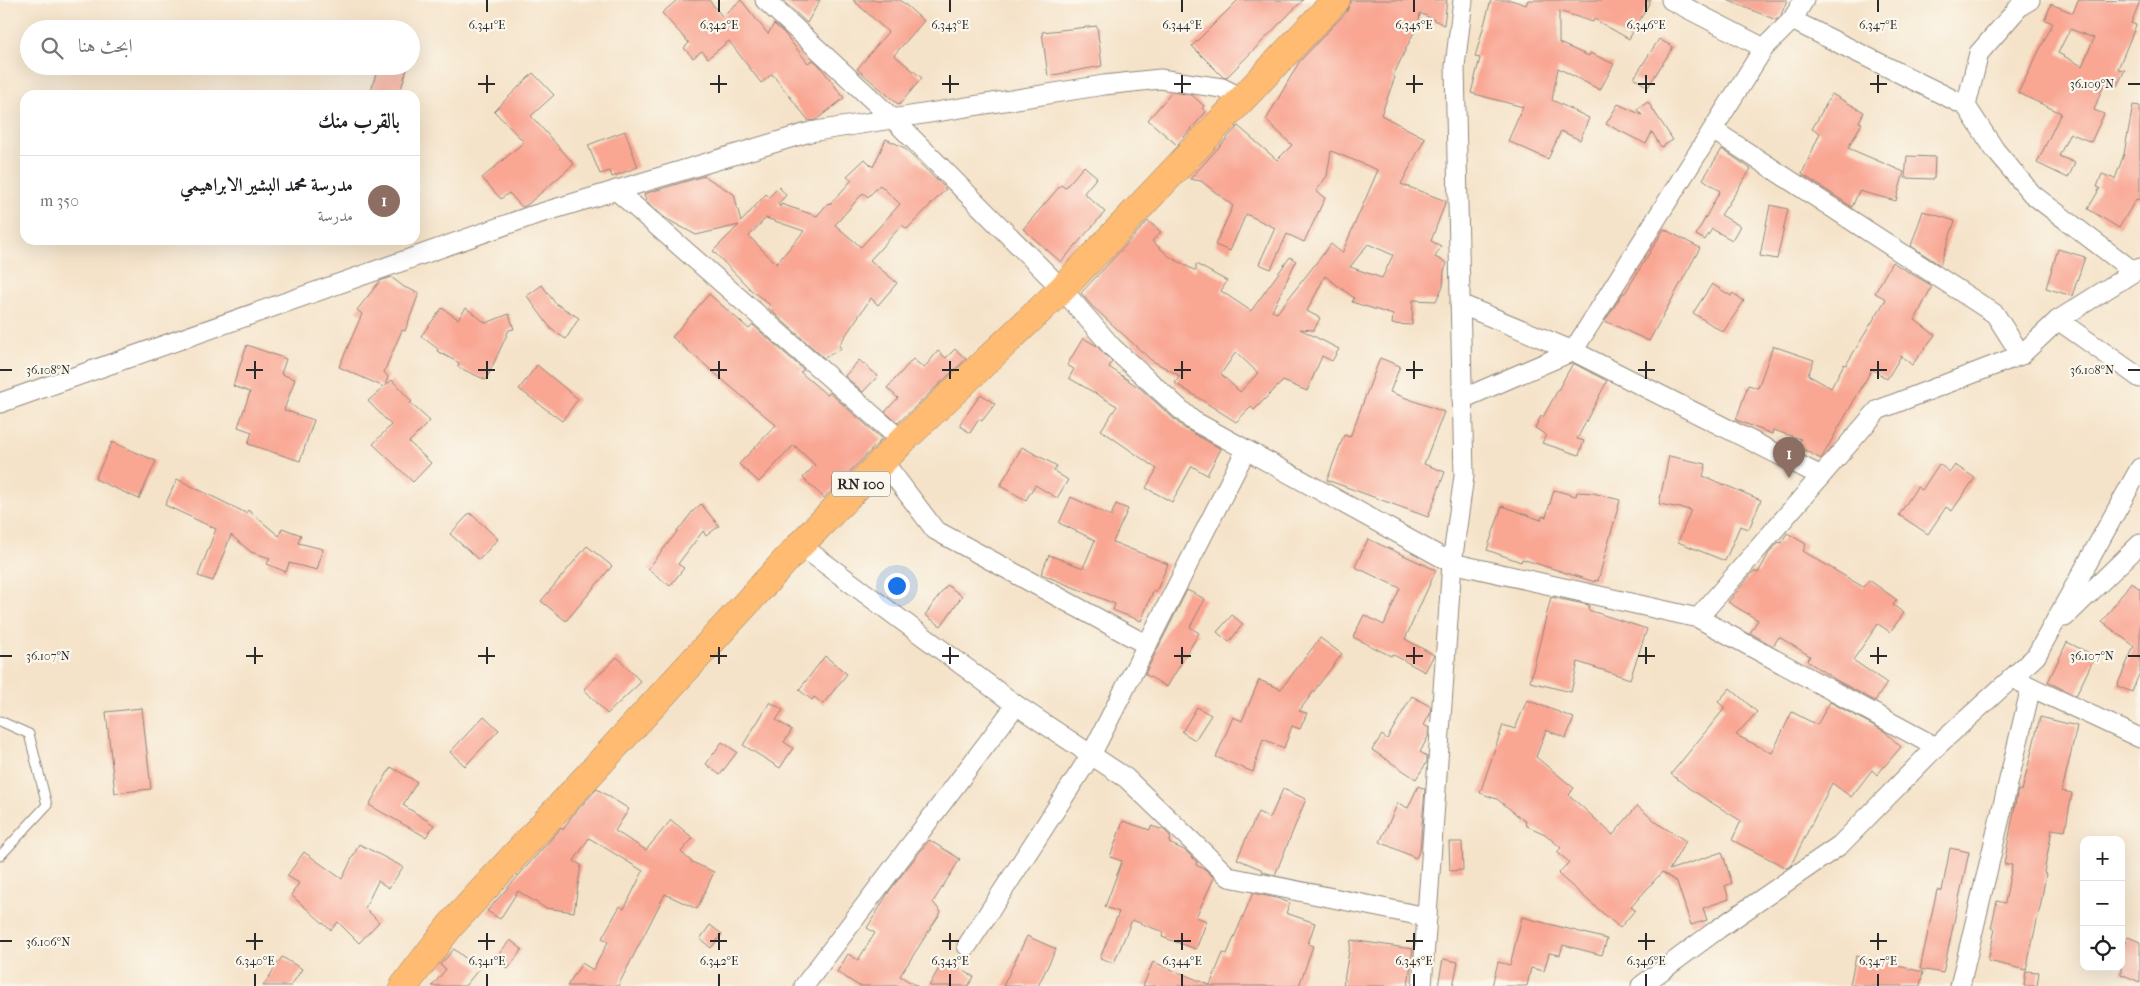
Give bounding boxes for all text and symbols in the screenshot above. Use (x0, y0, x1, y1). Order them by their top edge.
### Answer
text: 6.341°E (469, 18, 505, 32)
text: 6.342°E (700, 18, 738, 32)
text: 6.343°E (931, 18, 969, 32)
text: 6.344°E (1162, 18, 1202, 32)
text: 6.345°E (1395, 18, 1433, 32)
text: 6.346°E (1626, 18, 1666, 32)
text: 6.347°E (1859, 18, 1897, 32)
search box (20, 20, 420, 75)
icon: search (38, 34, 66, 62)
text: ابحث هنا (78, 35, 133, 57)
text: 36.109°N (2070, 77, 2114, 91)
text: بالقرب منك (318, 109, 400, 133)
text: مدرسة محمد البشير الابراهيمي (180, 174, 353, 196)
text: 350 m (40, 191, 79, 210)
text: 1 (381, 191, 387, 210)
text: مدرسة (318, 206, 353, 225)
text: 36.108°N (26, 363, 70, 377)
text: 36.108°N (2070, 363, 2114, 377)
pin: 1 (1773, 437, 1805, 478)
road number: RN 100 (832, 472, 890, 496)
your location (884, 573, 910, 599)
text: 36.107°N (26, 649, 70, 663)
text: 36.107°N (2070, 649, 2114, 663)
map controls (2080, 836, 2125, 971)
button: + (2080, 836, 2125, 881)
button: − (2080, 881, 2125, 926)
button: locate (2080, 926, 2125, 971)
text: 36.106°N (26, 935, 70, 949)
text: 6.340°E (235, 954, 275, 968)
text: 6.341°E (469, 954, 505, 968)
text: 6.342°E (700, 954, 738, 968)
text: 6.343°E (931, 954, 969, 968)
text: 6.344°E (1162, 954, 1202, 968)
text: 6.345°E (1395, 954, 1433, 968)
text: 6.346°E (1626, 954, 1666, 968)
text: 6.347°E (1859, 954, 1897, 968)

